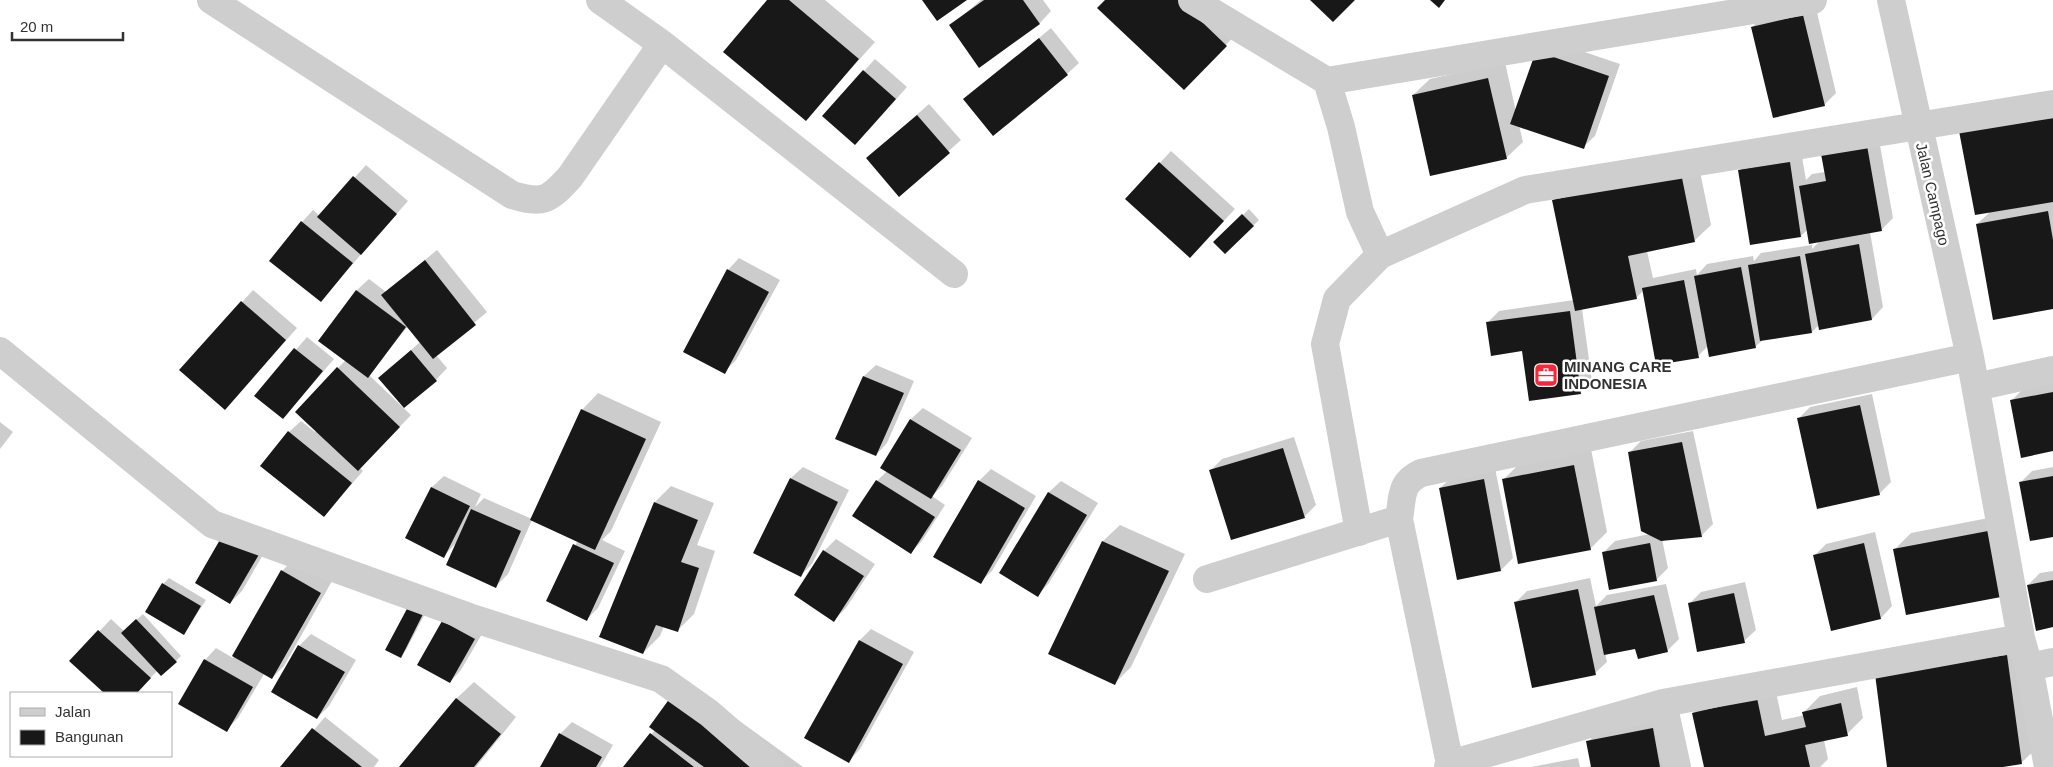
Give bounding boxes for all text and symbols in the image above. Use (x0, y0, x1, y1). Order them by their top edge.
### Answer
scale bar (12, 10, 124, 42)
text: 20 m (20, 18, 53, 35)
street label: Jalan Campago (1913, 141, 1953, 247)
place label: MINANG CARE INDONESIA (1564, 358, 1672, 392)
office icon: MINANG CARE INDONESIA (1533, 362, 1559, 388)
legend (10, 692, 172, 757)
text: Jalan (55, 703, 91, 720)
text: Bangunan (55, 728, 123, 745)

